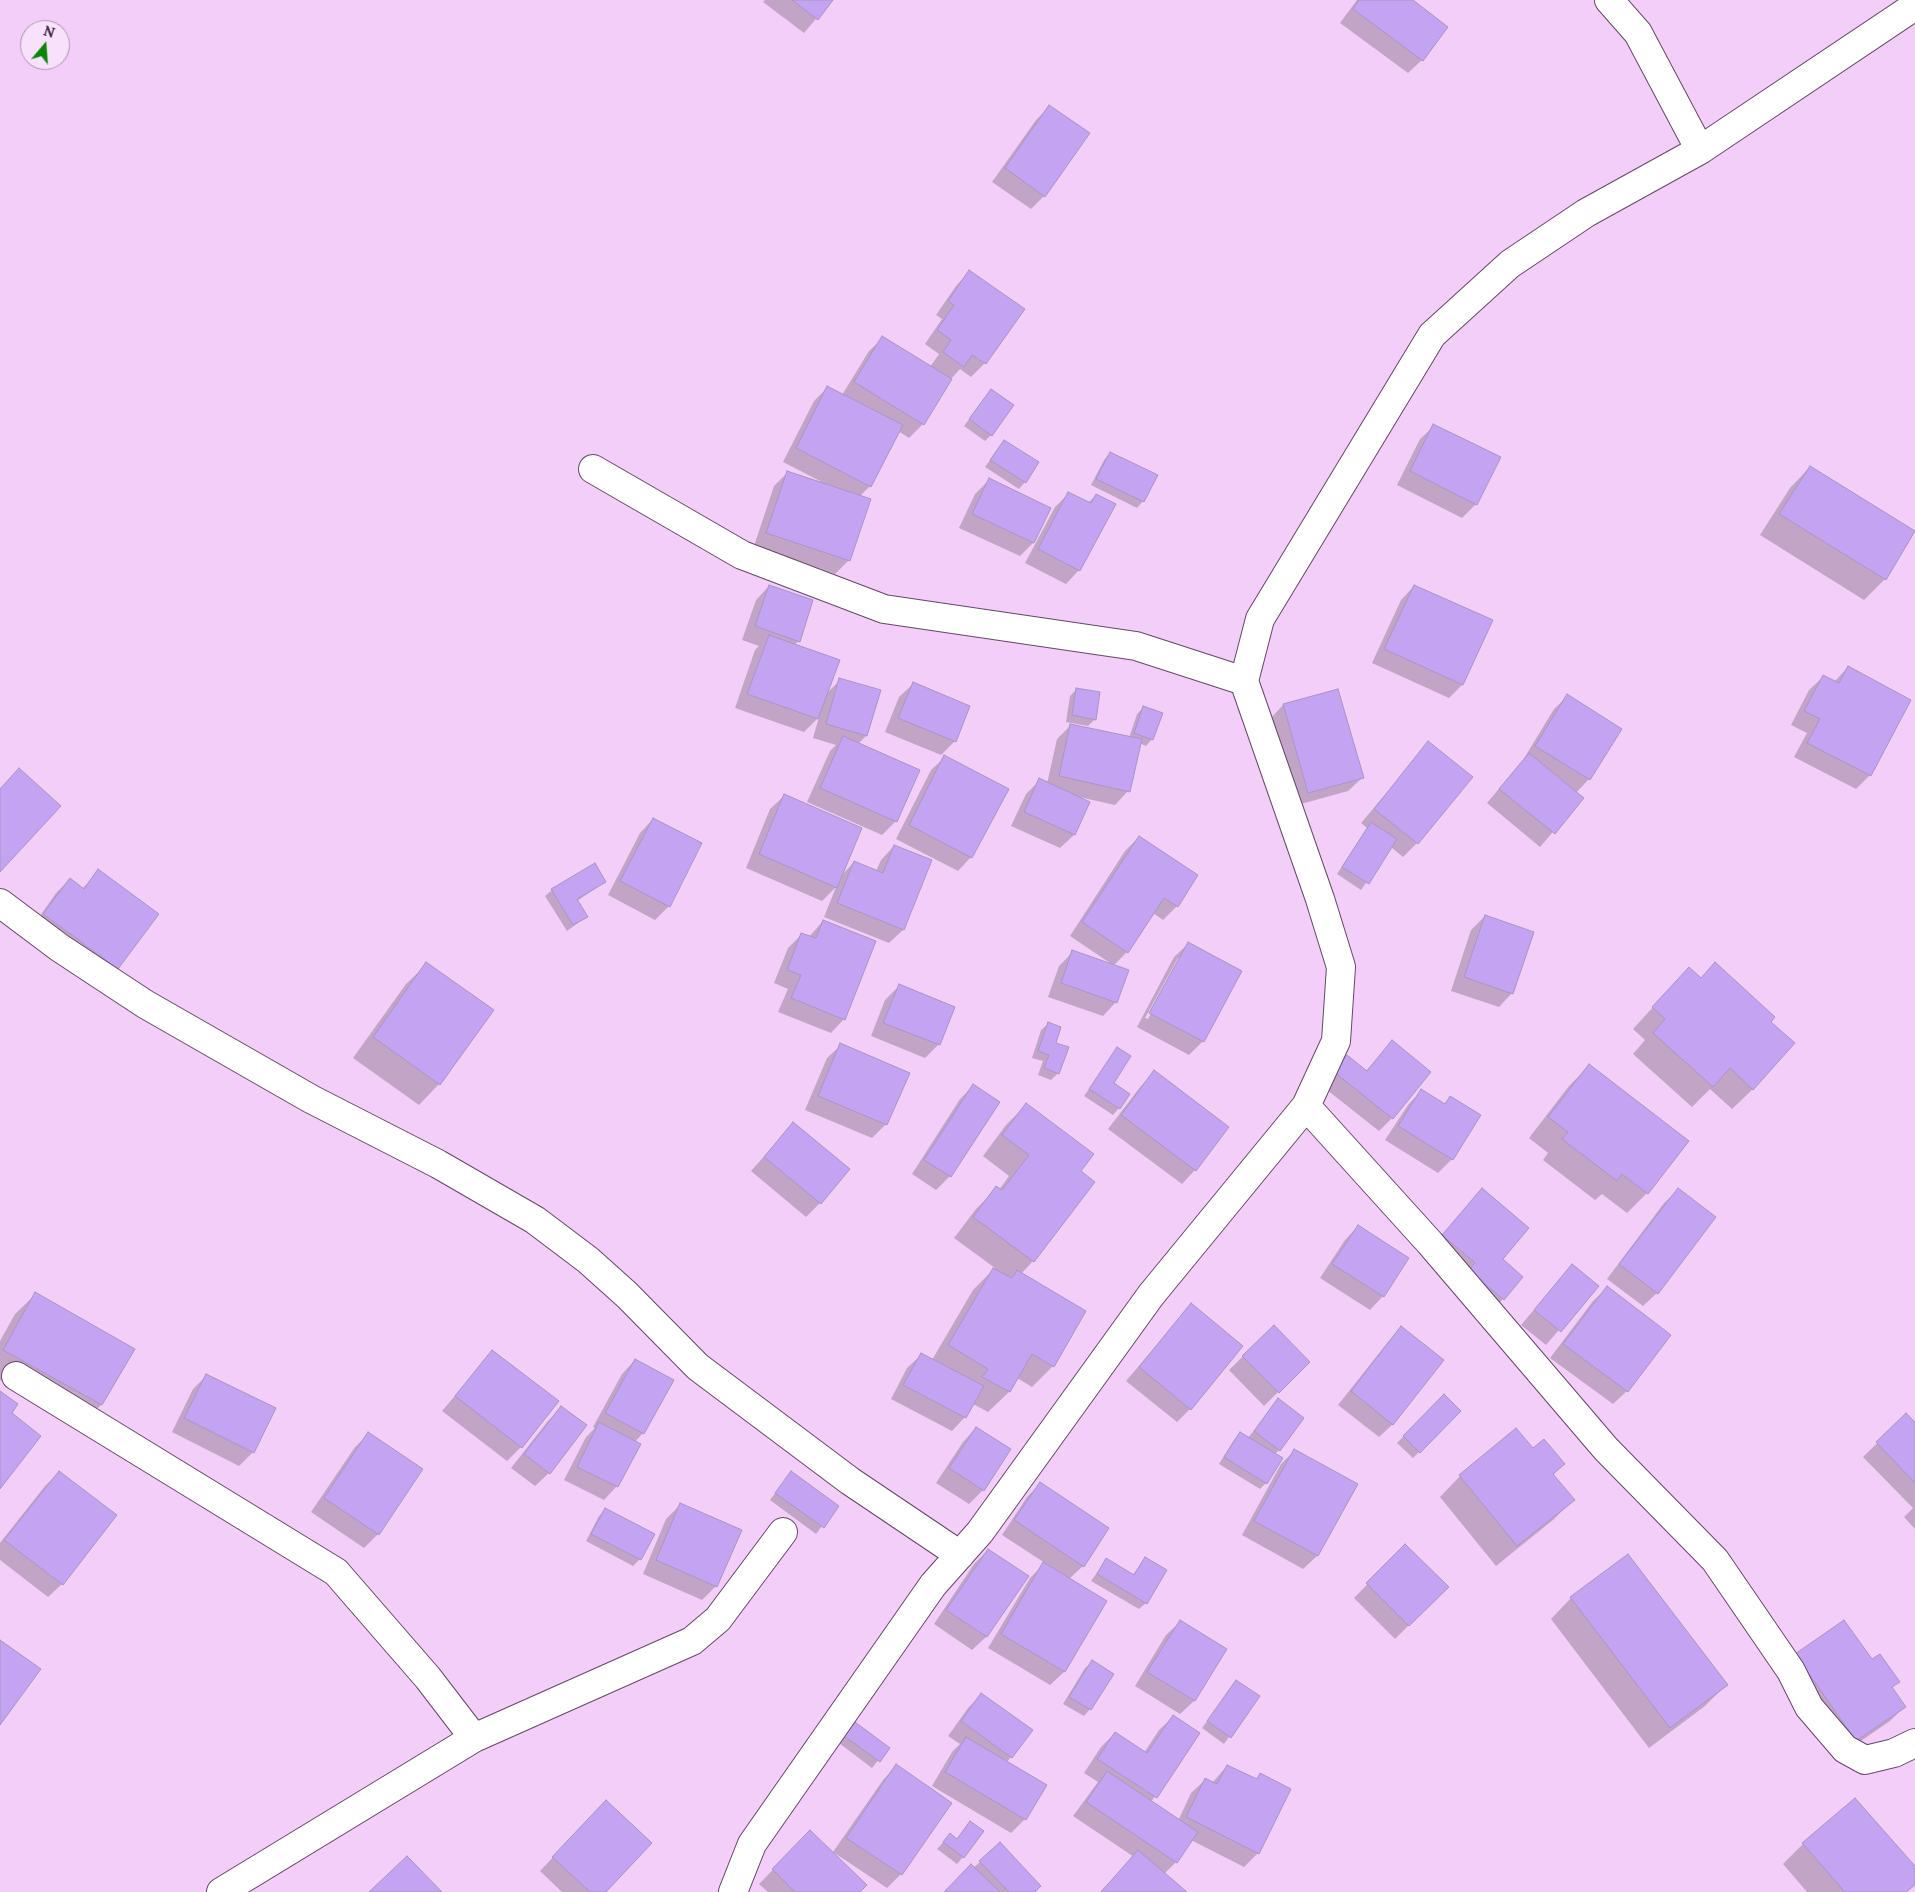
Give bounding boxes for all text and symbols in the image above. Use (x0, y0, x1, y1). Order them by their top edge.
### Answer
north arrow (20, 20, 70, 70)
text: N (41, 21, 57, 42)

